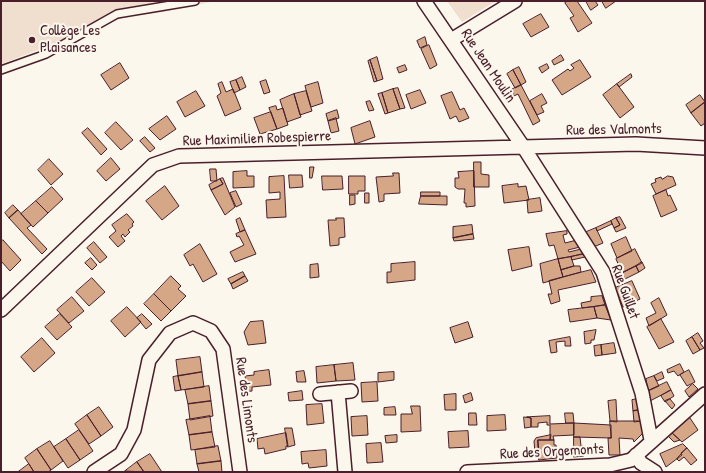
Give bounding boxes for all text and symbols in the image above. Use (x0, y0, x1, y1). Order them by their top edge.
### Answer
place label: Collège Les Plaisances (40, 22, 100, 57)
street label: Rue Jean Moulin (457, 26, 519, 106)
marker: Collège Les Plaisances (27, 35, 37, 45)
street label: Rue des Valmonts (566, 120, 662, 140)
street label: Rue Maximilien Robespierre (183, 127, 331, 151)
street label: Rue Guillet (607, 262, 643, 322)
street label: Rue des Limonts (231, 356, 261, 444)
street label: Rue des Orgemonts (500, 440, 604, 464)

